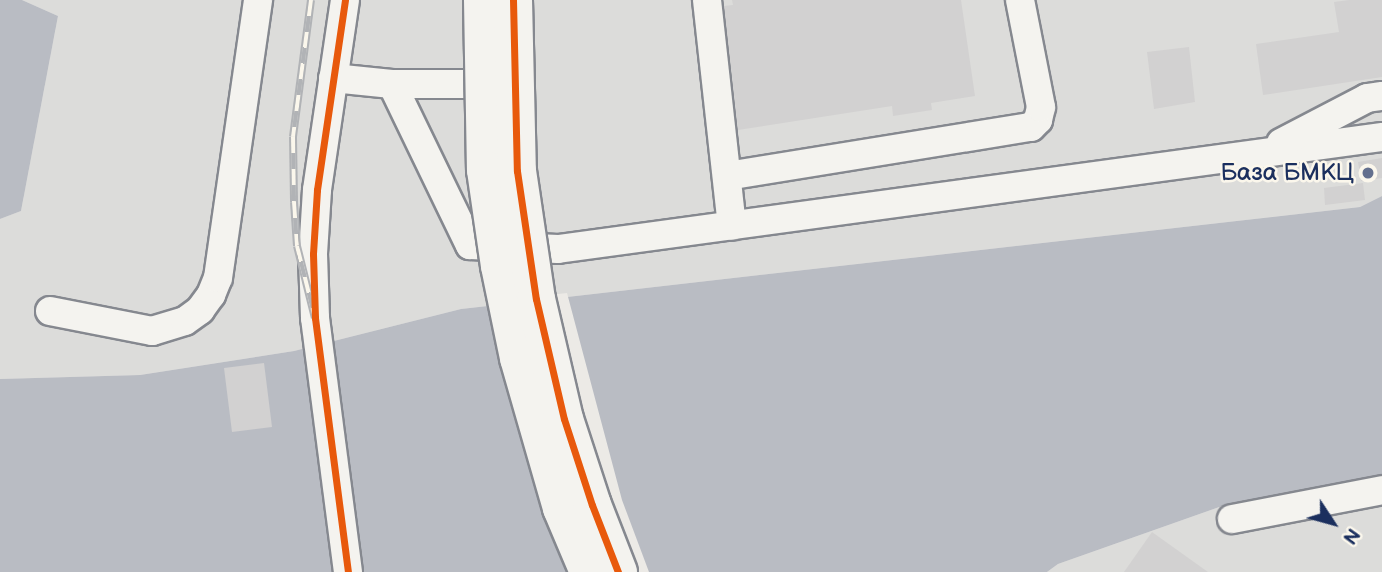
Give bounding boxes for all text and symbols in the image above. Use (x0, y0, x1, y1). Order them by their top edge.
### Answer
place label: База БМКЦ (1220, 159, 1354, 187)
marker: База БМКЦ (1360, 165, 1376, 181)
north arrow (1298, 488, 1368, 558)
text: N (1337, 523, 1364, 548)

